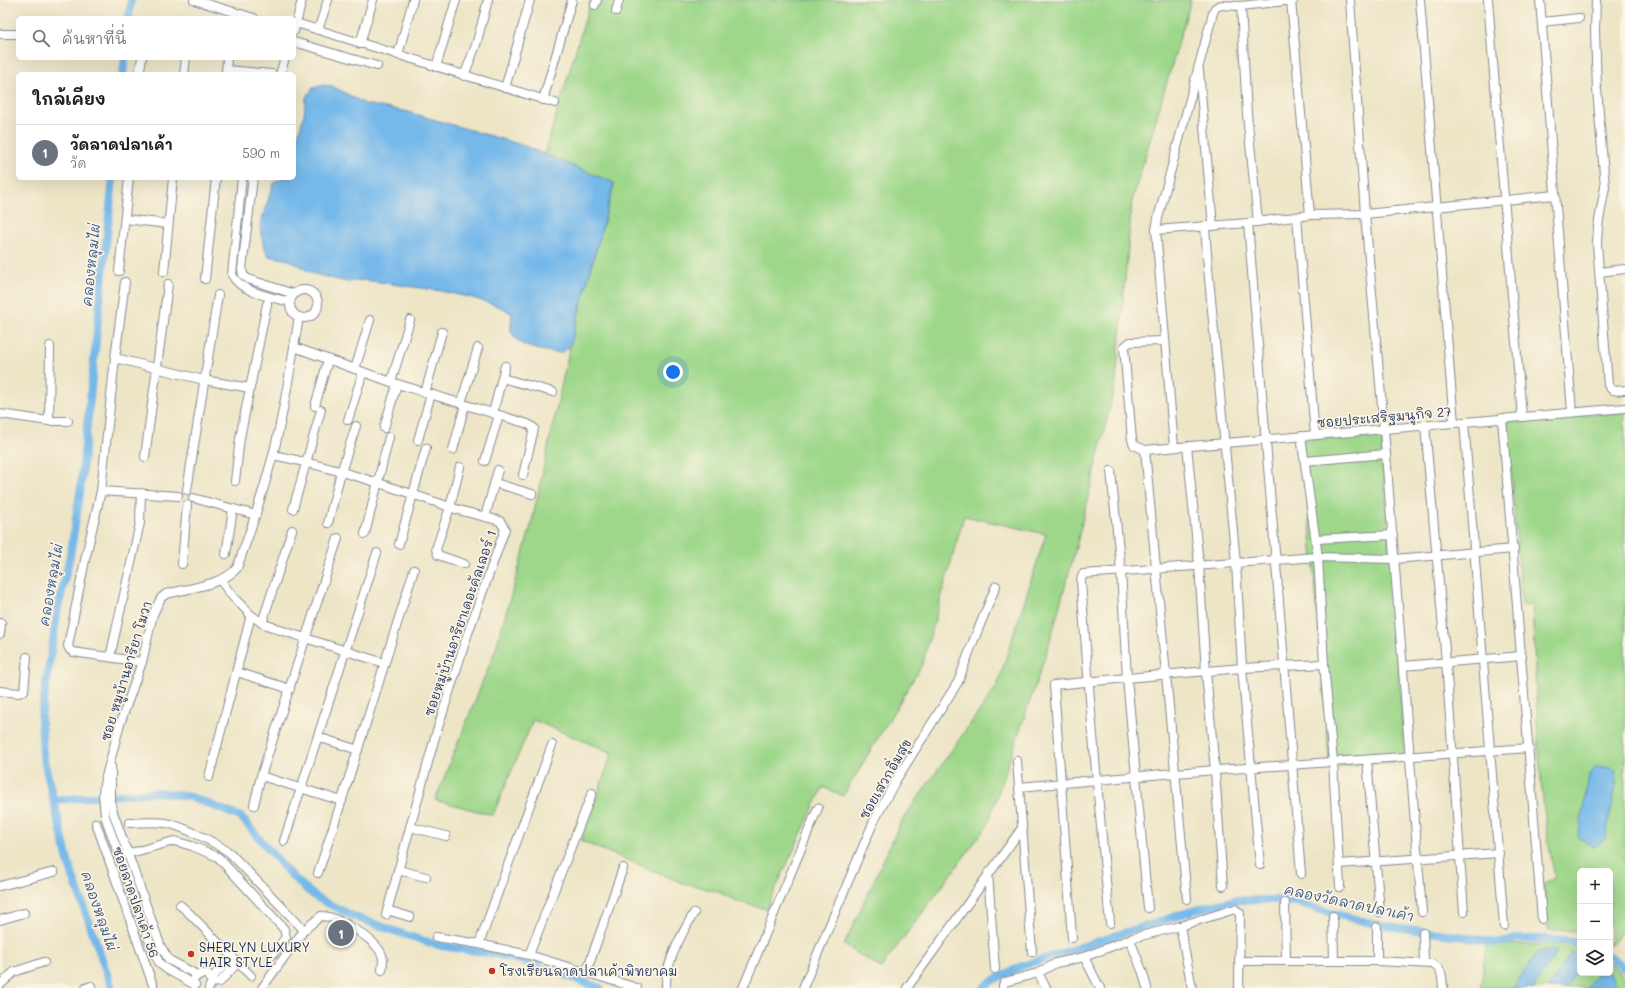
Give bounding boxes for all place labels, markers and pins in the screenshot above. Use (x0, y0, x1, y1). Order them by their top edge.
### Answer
pin: 1 (328, 918, 354, 948)
place label: SHERLYN LUXURY HAIR STYLE (199, 938, 310, 970)
marker: SHERLYN LUXURY HAIR STYLE (186, 949, 196, 959)
place label: โรงเรียนลาดปลาเค้าพิทยาคม (499, 962, 677, 979)
marker: โรงเรียนลาดปลาเค้าพิทยาคม (487, 966, 497, 976)

